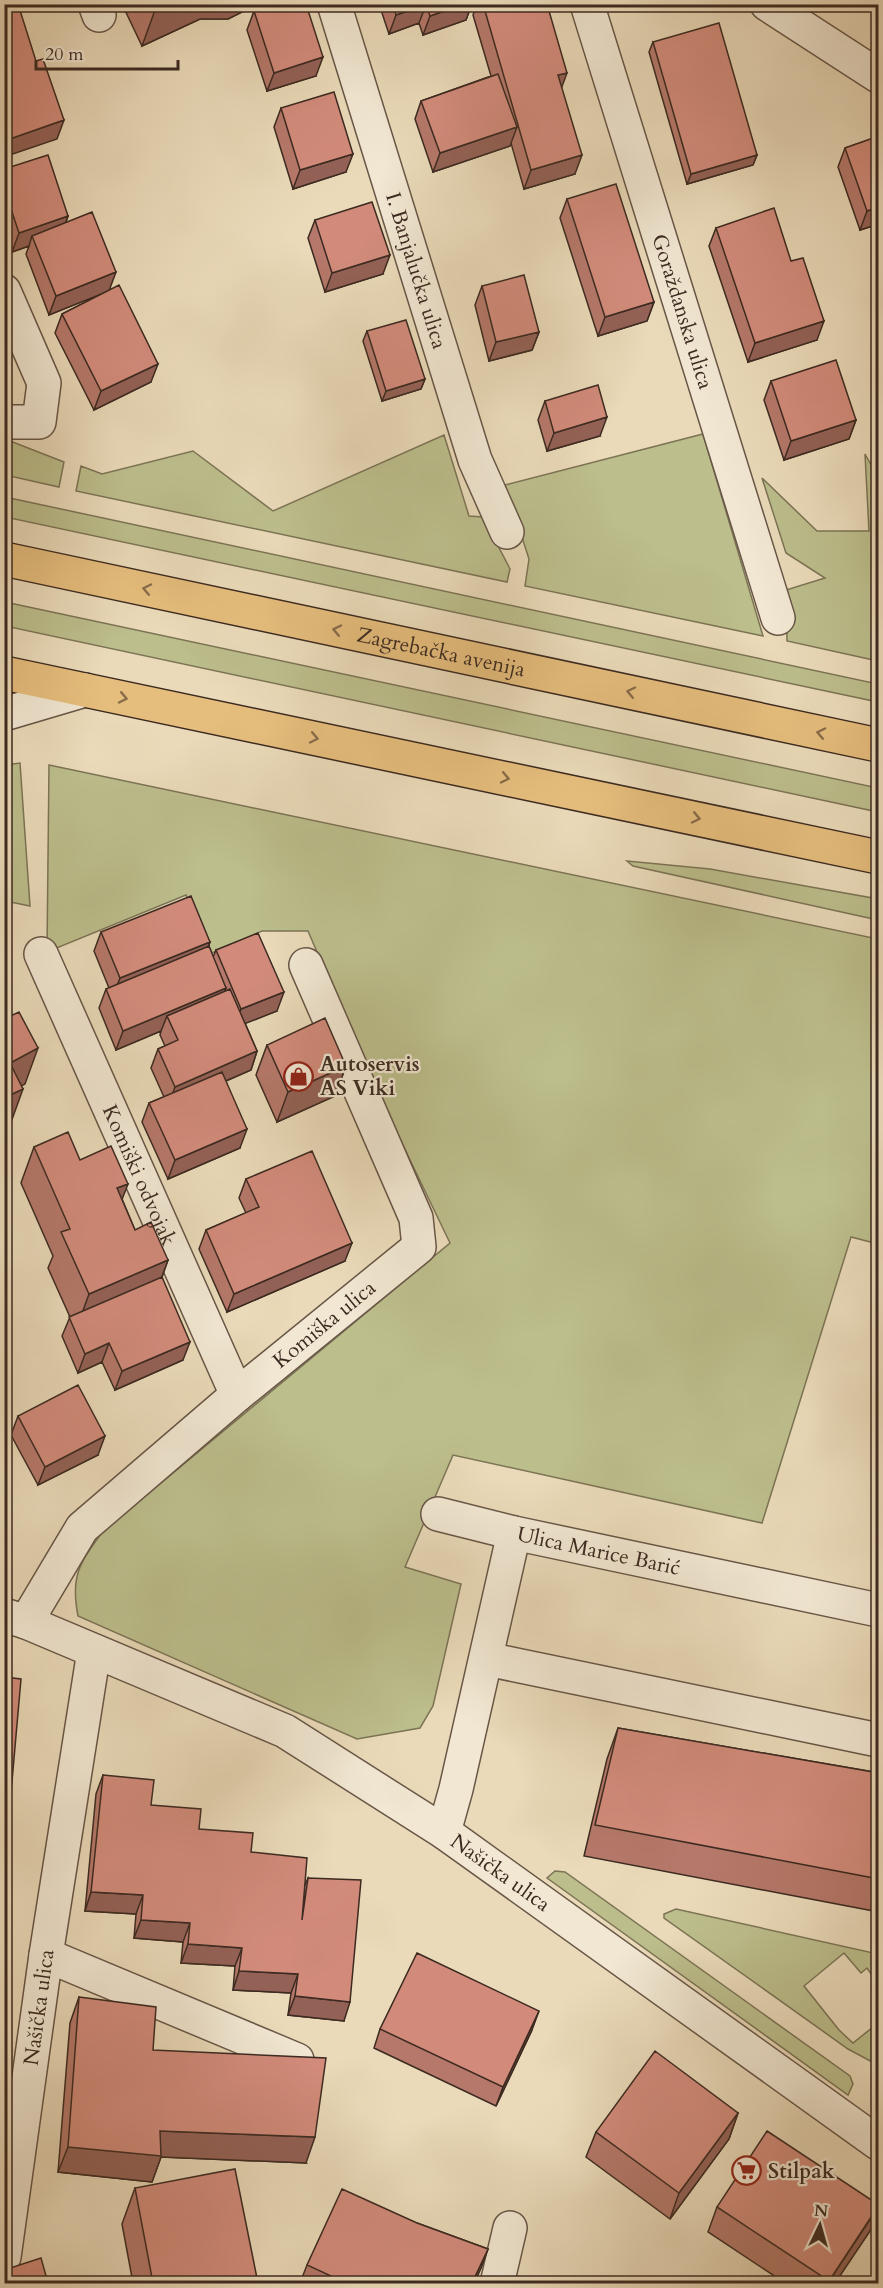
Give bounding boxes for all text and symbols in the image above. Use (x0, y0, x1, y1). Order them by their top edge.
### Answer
scale bar (36, 33, 178, 71)
text: 20 m (45, 42, 84, 67)
street label: I. Banjalučka ulica (378, 189, 454, 353)
street label: Goraždanska ulica (644, 231, 720, 393)
one-way arrow (142, 583, 152, 596)
street label: Zagrebačka avenija (354, 621, 528, 685)
one-way arrow (333, 624, 343, 637)
one-way arrow (626, 687, 636, 700)
one-way arrow (118, 691, 128, 704)
one-way arrow (817, 727, 827, 740)
one-way arrow (309, 731, 319, 744)
one-way arrow (500, 771, 510, 784)
one-way arrow (691, 811, 701, 824)
place label: Autoservis AS Viki (320, 1050, 420, 1103)
shop icon: Autoservis AS Viki (283, 1060, 315, 1092)
street label: Komiški odvojak (95, 1100, 183, 1251)
street label: Komiška ulica (267, 1274, 382, 1375)
street label: Ulica Marice Barić (514, 1520, 683, 1583)
street label: Našička ulica (444, 1827, 556, 1919)
street label: Našička ulica (17, 1947, 62, 2067)
supermarket icon: Stilpak (731, 2155, 763, 2187)
place label: Stilpak (768, 2157, 835, 2186)
north arrow (790, 2195, 850, 2255)
text: N (813, 2199, 829, 2223)

